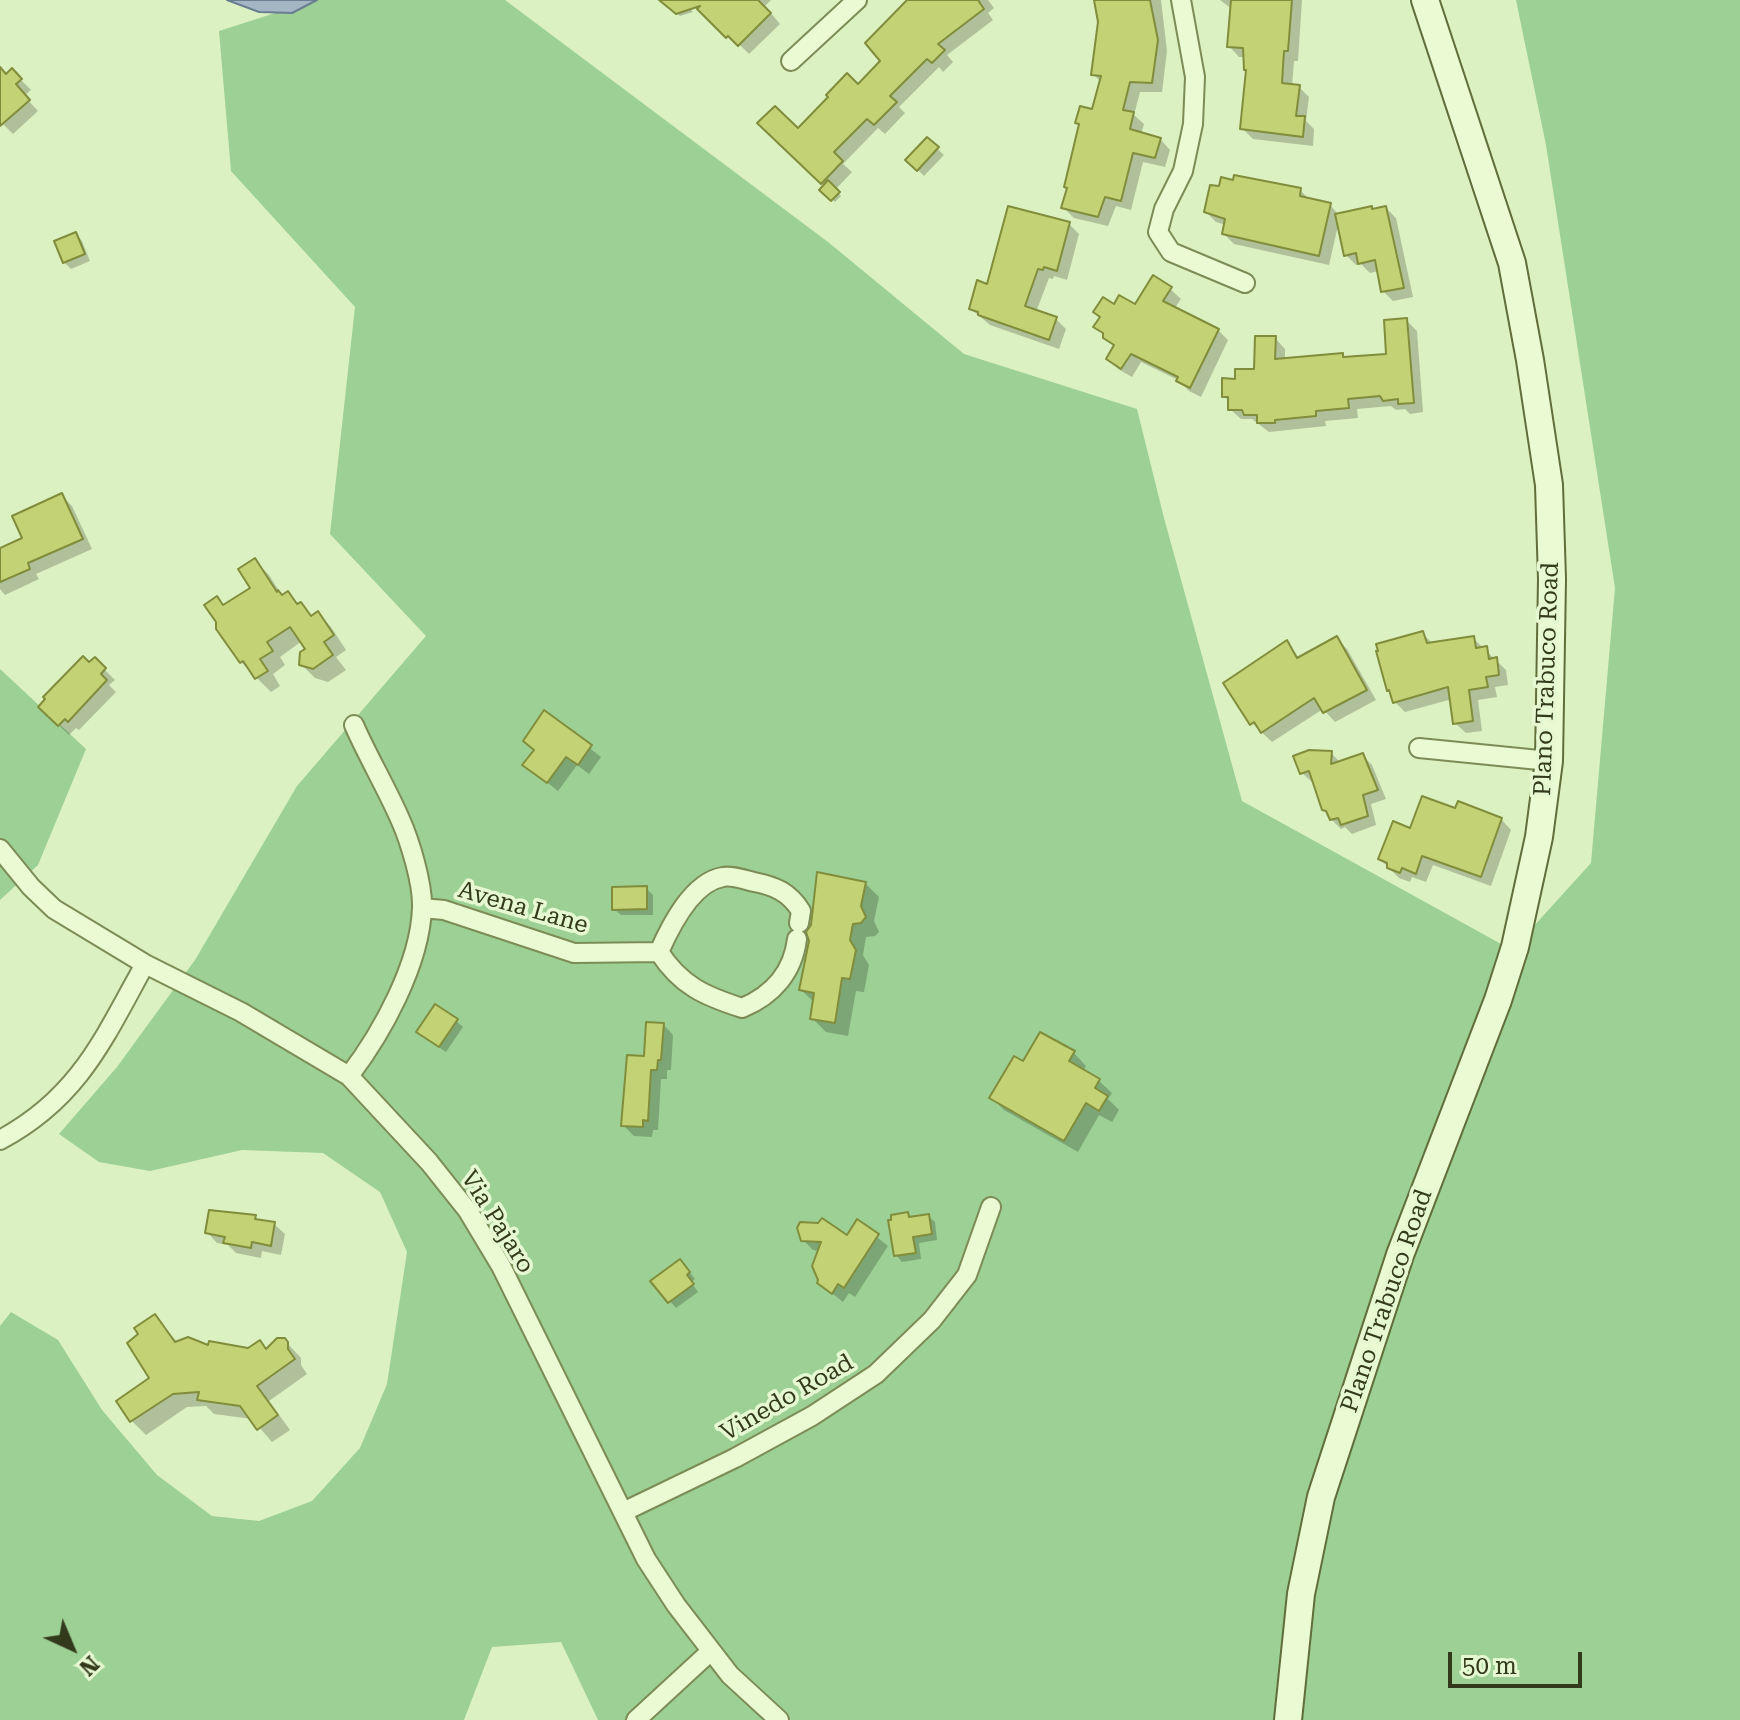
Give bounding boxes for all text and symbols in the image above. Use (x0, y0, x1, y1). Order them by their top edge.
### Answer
street label: Plano Trabuco Road (1529, 562, 1565, 796)
street label: Avena Lane (455, 876, 591, 940)
street label: Via Pajaro (454, 1165, 540, 1279)
street label: Plano Trabuco Road (1335, 1186, 1439, 1416)
street label: Vinedo Road (716, 1348, 858, 1448)
north arrow (32, 1608, 112, 1688)
scale bar (1452, 1636, 1586, 1686)
text: N (74, 1651, 104, 1680)
text: 50 m (1462, 1652, 1517, 1680)

